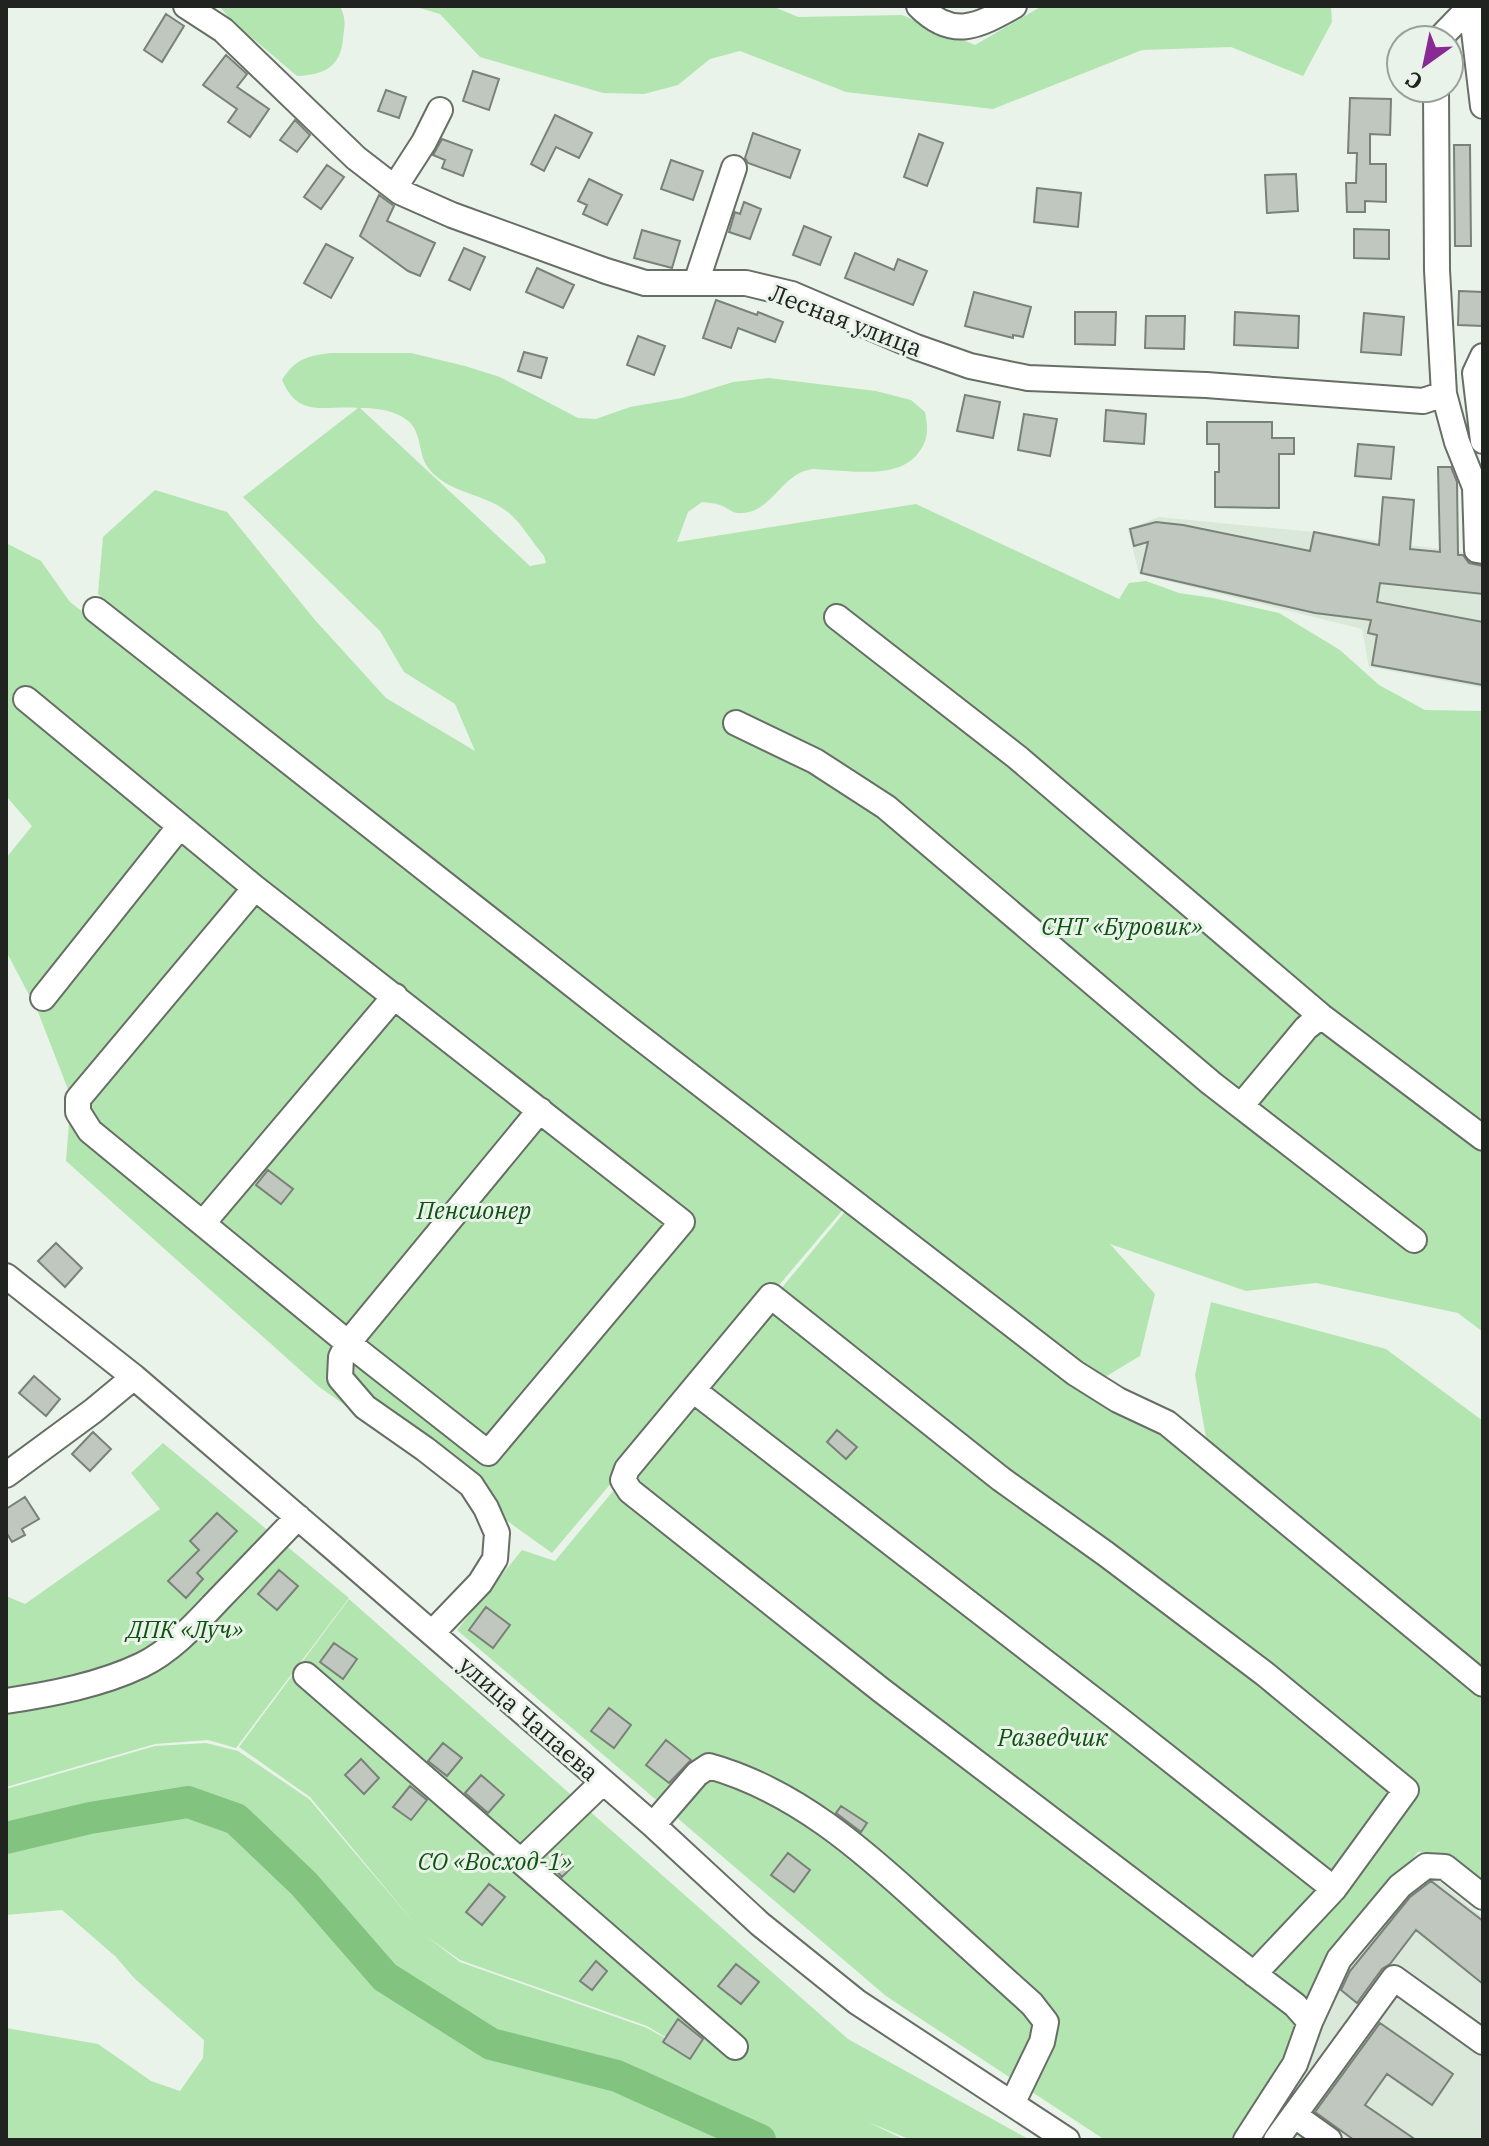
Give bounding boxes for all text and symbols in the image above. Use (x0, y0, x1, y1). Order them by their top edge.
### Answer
north arrow (1385, 24, 1465, 104)
text: С (1400, 65, 1428, 97)
street label: Лесная улица (765, 276, 927, 364)
park label: СНТ «Буровик» (1041, 910, 1203, 942)
park label: Пенсионер (416, 1194, 531, 1226)
park label: ДПК «Луч» (123, 1613, 244, 1645)
street label: улица Чапаева (452, 1648, 606, 1788)
park label: Разведчик (997, 1721, 1109, 1753)
park label: СО «Восход-1» (418, 1845, 572, 1877)

